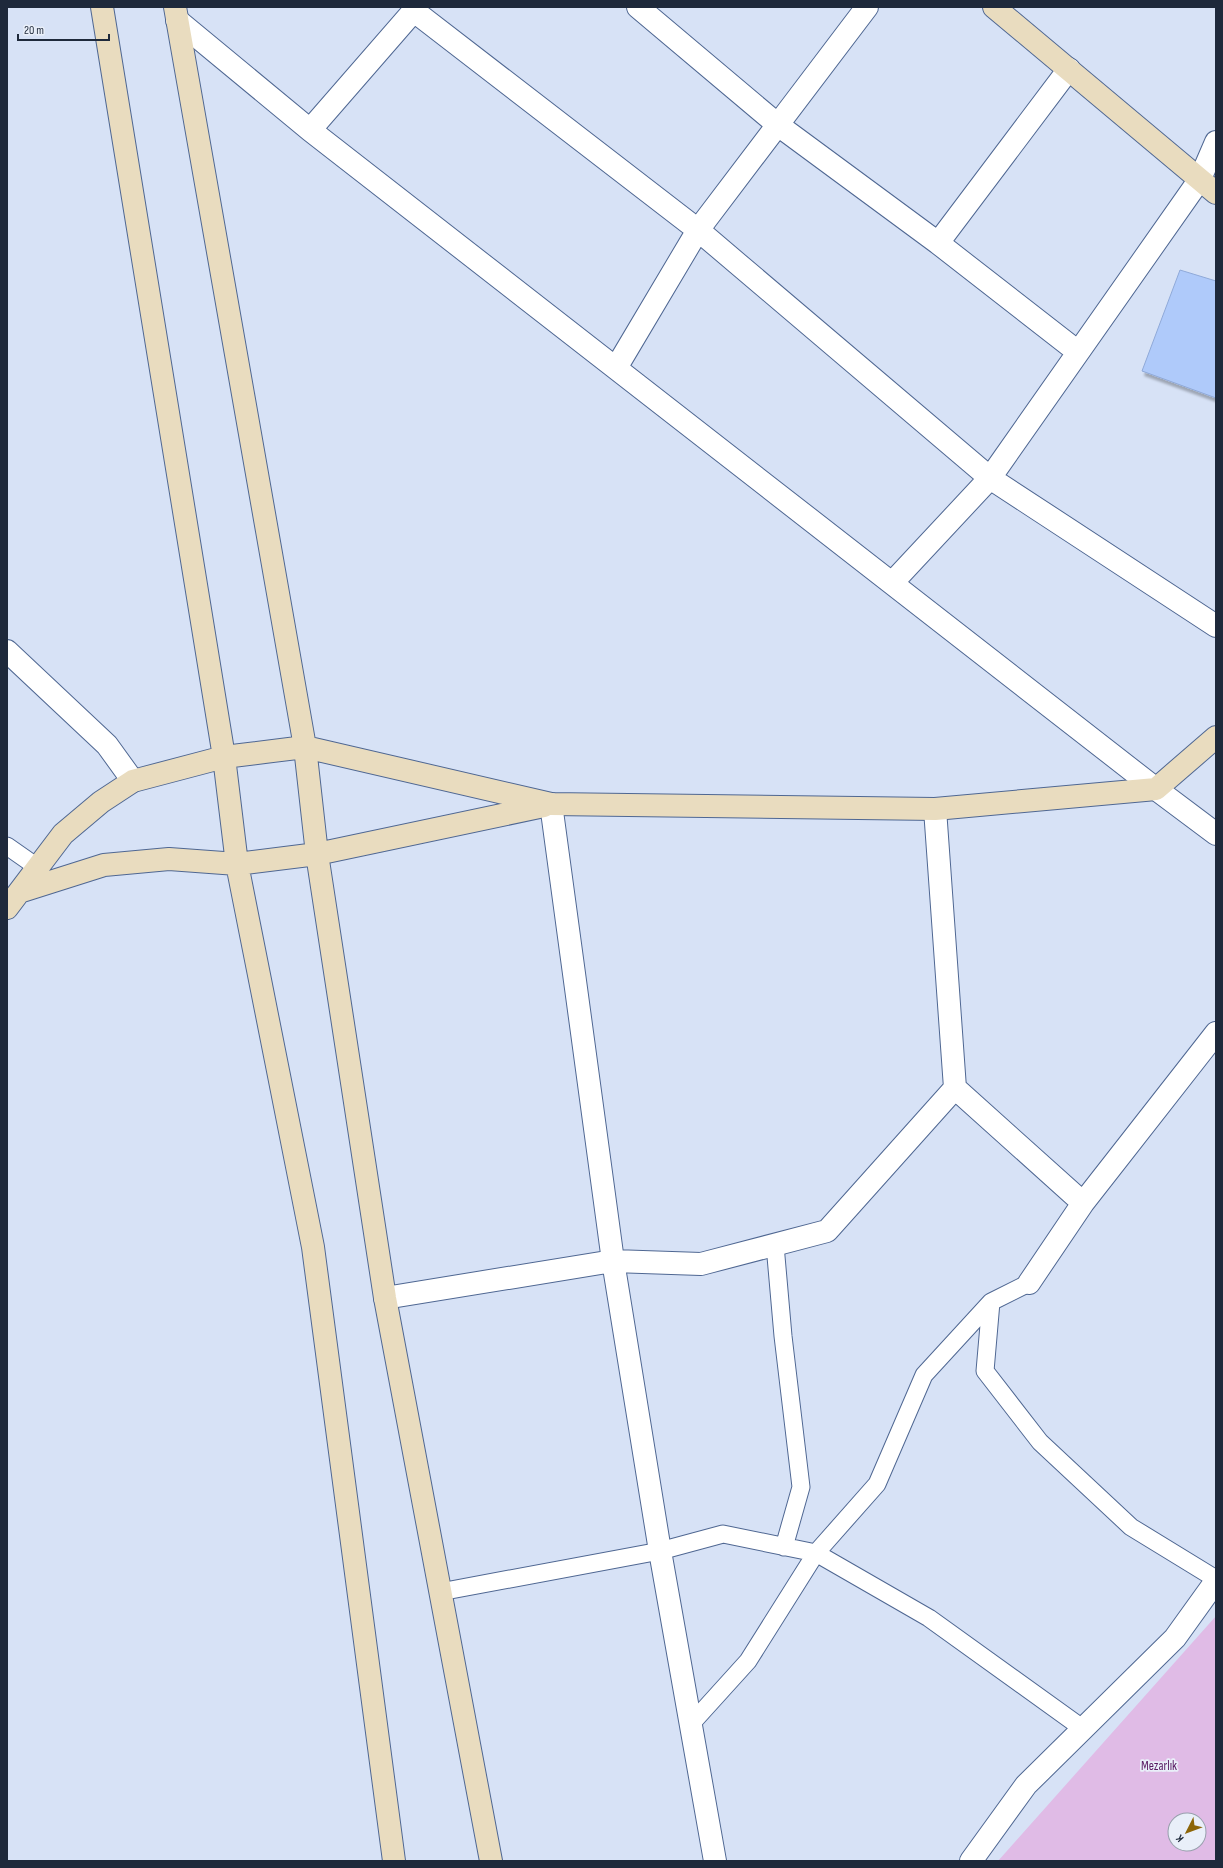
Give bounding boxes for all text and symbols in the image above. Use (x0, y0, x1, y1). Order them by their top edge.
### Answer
scale bar (18, 16, 109, 42)
text: 20 m (24, 23, 44, 38)
park label: Mezarlık (1141, 1758, 1177, 1774)
north arrow (1167, 1812, 1207, 1852)
text: K (1173, 1832, 1187, 1845)

